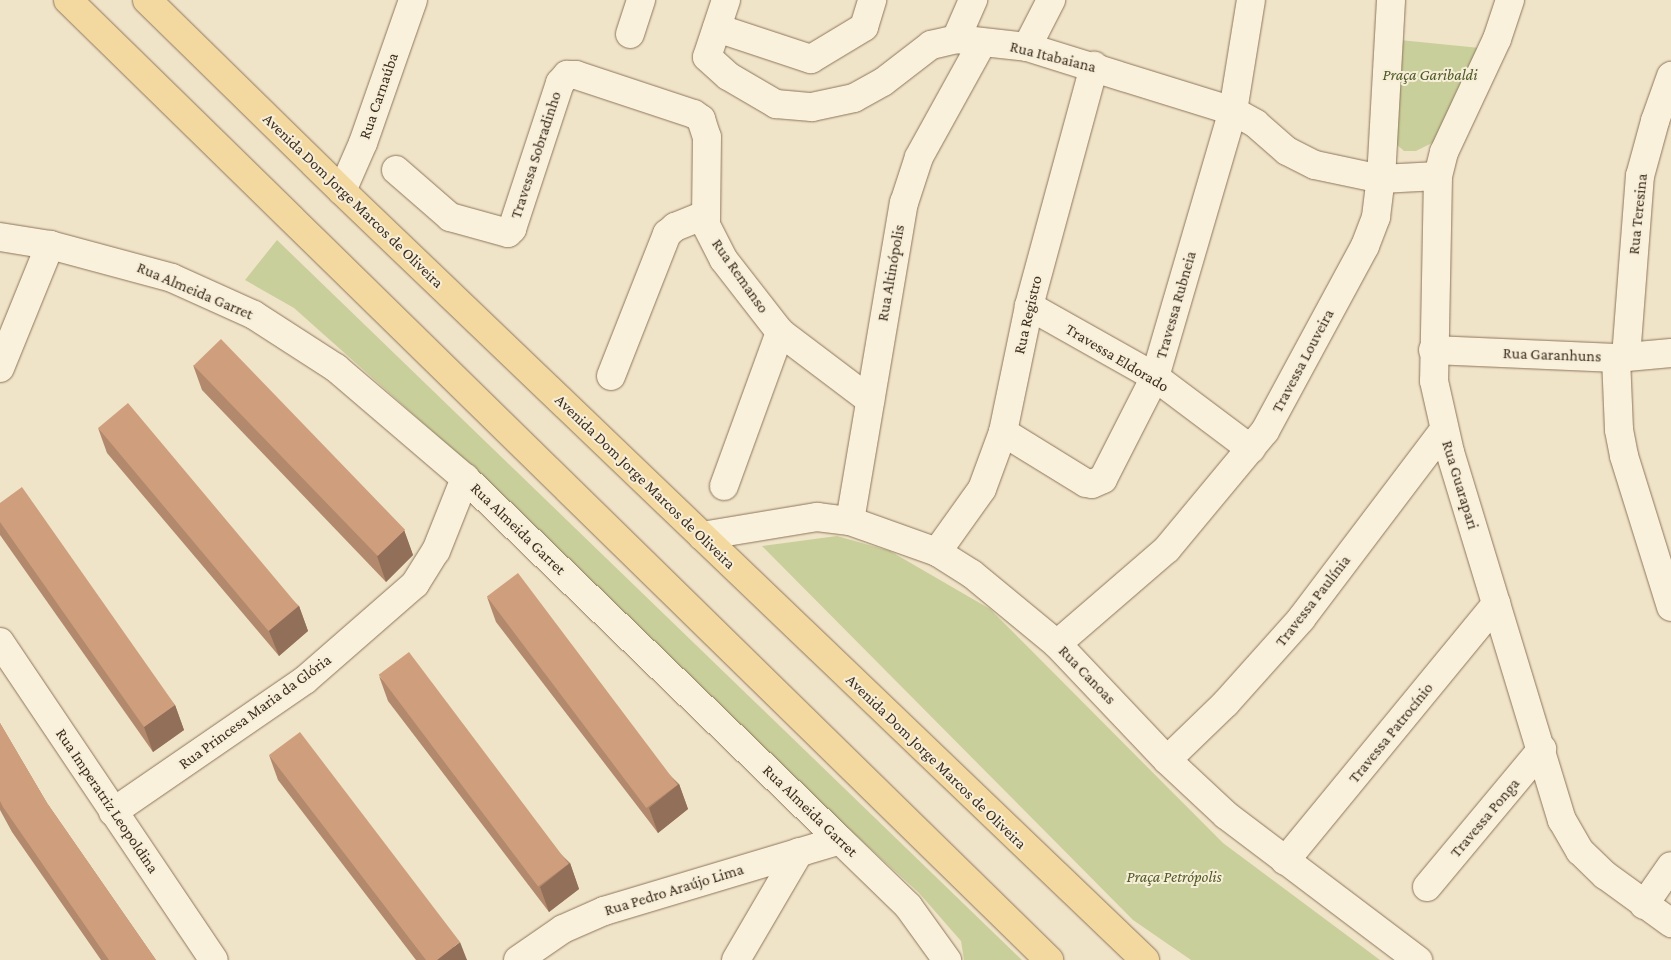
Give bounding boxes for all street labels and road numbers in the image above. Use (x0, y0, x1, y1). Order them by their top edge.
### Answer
street label: Rua Itabaiana (1008, 37, 1098, 77)
street label: Rua Carnaúba (355, 50, 403, 142)
street label: Travessa Sobradinho (506, 89, 566, 221)
street label: Avenida Dom Jorge Marcos de Oliveira (259, 110, 447, 292)
street label: Rua Teresina (1624, 172, 1652, 256)
street label: Rua Altinópolis (873, 223, 909, 323)
street label: Rua Remanso (707, 235, 773, 317)
street label: Travessa Rubneia (1151, 249, 1201, 361)
street label: Rua Almeida Garret (134, 258, 256, 324)
street label: Rua Registro (1010, 274, 1046, 356)
street label: Travessa Louveira (1268, 306, 1338, 416)
street label: Travessa Eldorado (1062, 320, 1172, 396)
street label: Rua Garanhuns (1502, 344, 1602, 366)
street label: Avenida Dom Jorge Marcos de Oliveira (551, 391, 739, 573)
street label: Rua Guarapari (1437, 438, 1483, 532)
street label: Rua Almeida Garret (466, 479, 570, 579)
street label: Travessa Paulínia (1271, 551, 1355, 651)
street label: Rua Canoas (1054, 642, 1120, 708)
street label: Rua Princesa Maria da Glória (175, 650, 335, 774)
street label: Avenida Dom Jorge Marcos de Oliveira (842, 671, 1030, 853)
street label: Travessa Patrocínio (1345, 679, 1437, 787)
street label: Rua Imperatriz Leopoldina (51, 725, 163, 877)
street label: Rua Almeida Garret (758, 761, 862, 861)
street label: Travessa Ponga (1446, 774, 1524, 862)
street label: Rua Pedro Araújo Lima (602, 860, 746, 920)

